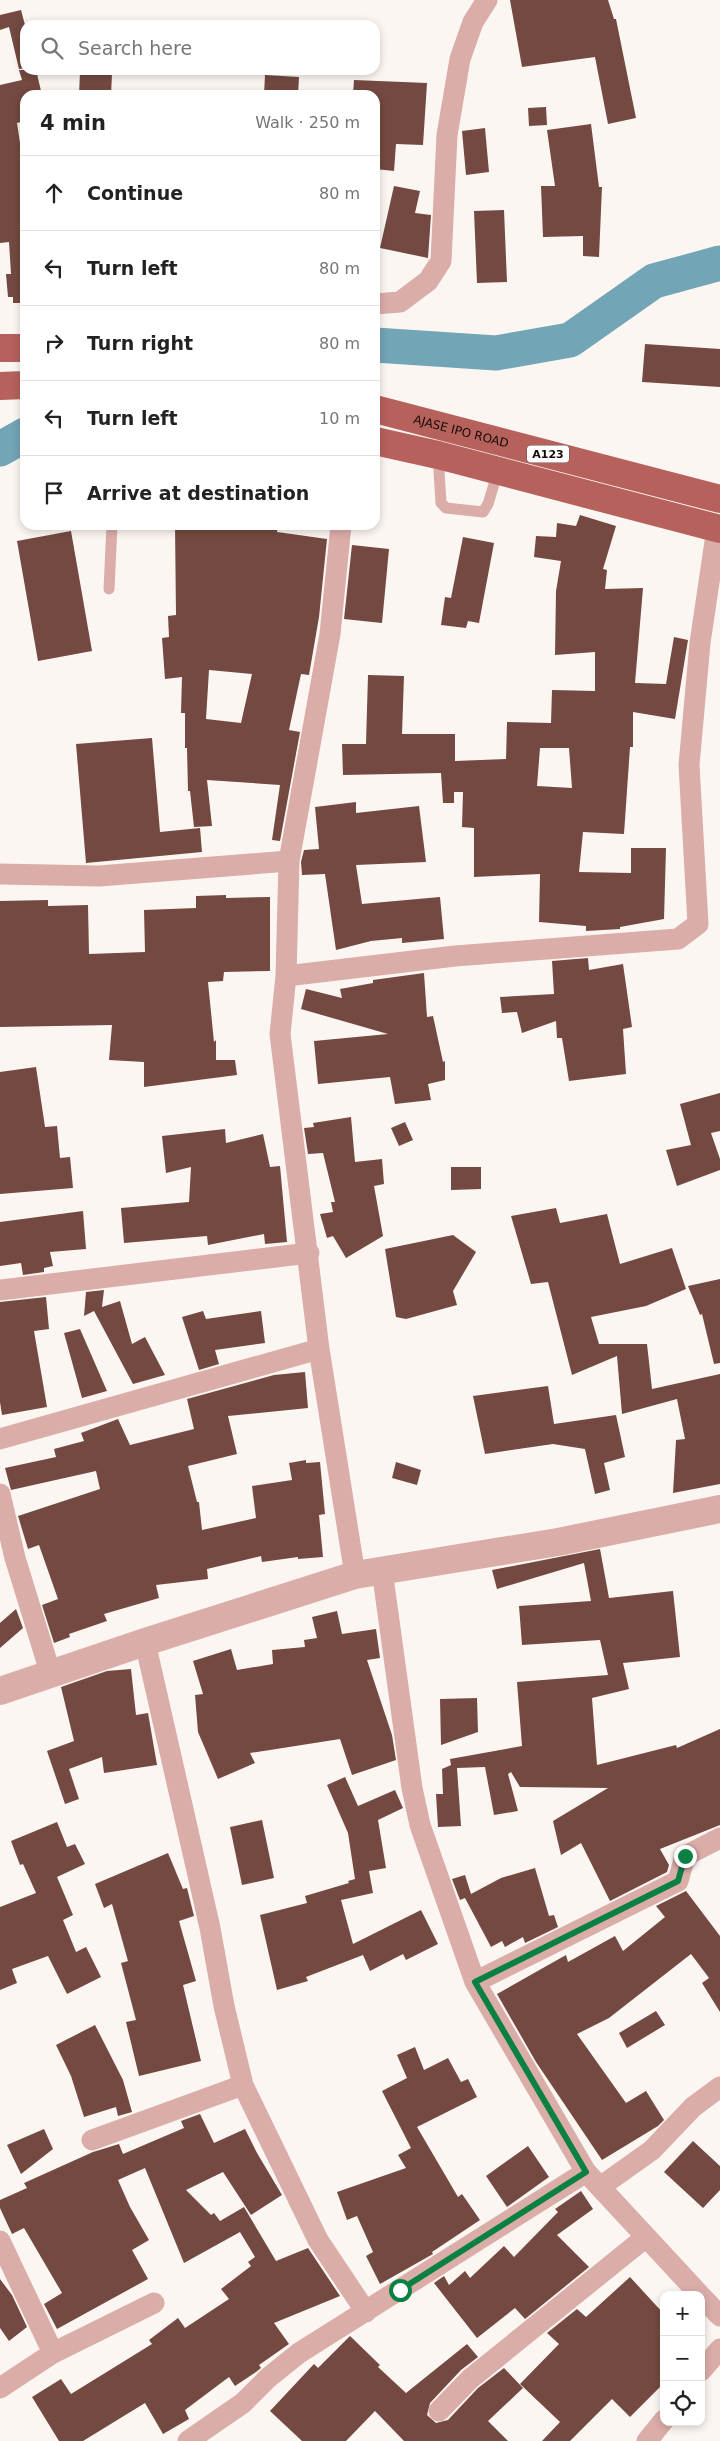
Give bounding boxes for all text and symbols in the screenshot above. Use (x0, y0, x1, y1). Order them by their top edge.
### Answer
search box (20, 20, 380, 75)
icon: search (38, 34, 66, 62)
text: Search here (78, 37, 192, 59)
text: 4 min (40, 111, 106, 135)
text: Walk · 250 m (255, 113, 360, 132)
icon: ahead (40, 179, 68, 207)
text: Continue (87, 182, 183, 204)
text: 80 m (319, 184, 360, 203)
icon: left (40, 254, 68, 282)
text: Turn left (87, 257, 178, 279)
text: 80 m (319, 259, 360, 278)
icon: right (40, 329, 68, 357)
text: Turn right (87, 332, 193, 354)
text: 80 m (319, 334, 360, 353)
icon: left (40, 404, 68, 432)
text: Turn left (87, 407, 178, 429)
text: 10 m (319, 409, 360, 428)
street label: AJASE IPO ROAD (412, 412, 510, 451)
road number: A123 (527, 446, 569, 462)
icon: arrive (40, 479, 68, 507)
text: Arrive at destination (87, 482, 309, 504)
route end (674, 1845, 697, 1868)
route start (389, 2279, 412, 2302)
map controls (660, 2291, 705, 2426)
button: + (660, 2291, 705, 2336)
button: − (660, 2336, 705, 2381)
button: locate (660, 2381, 705, 2426)

